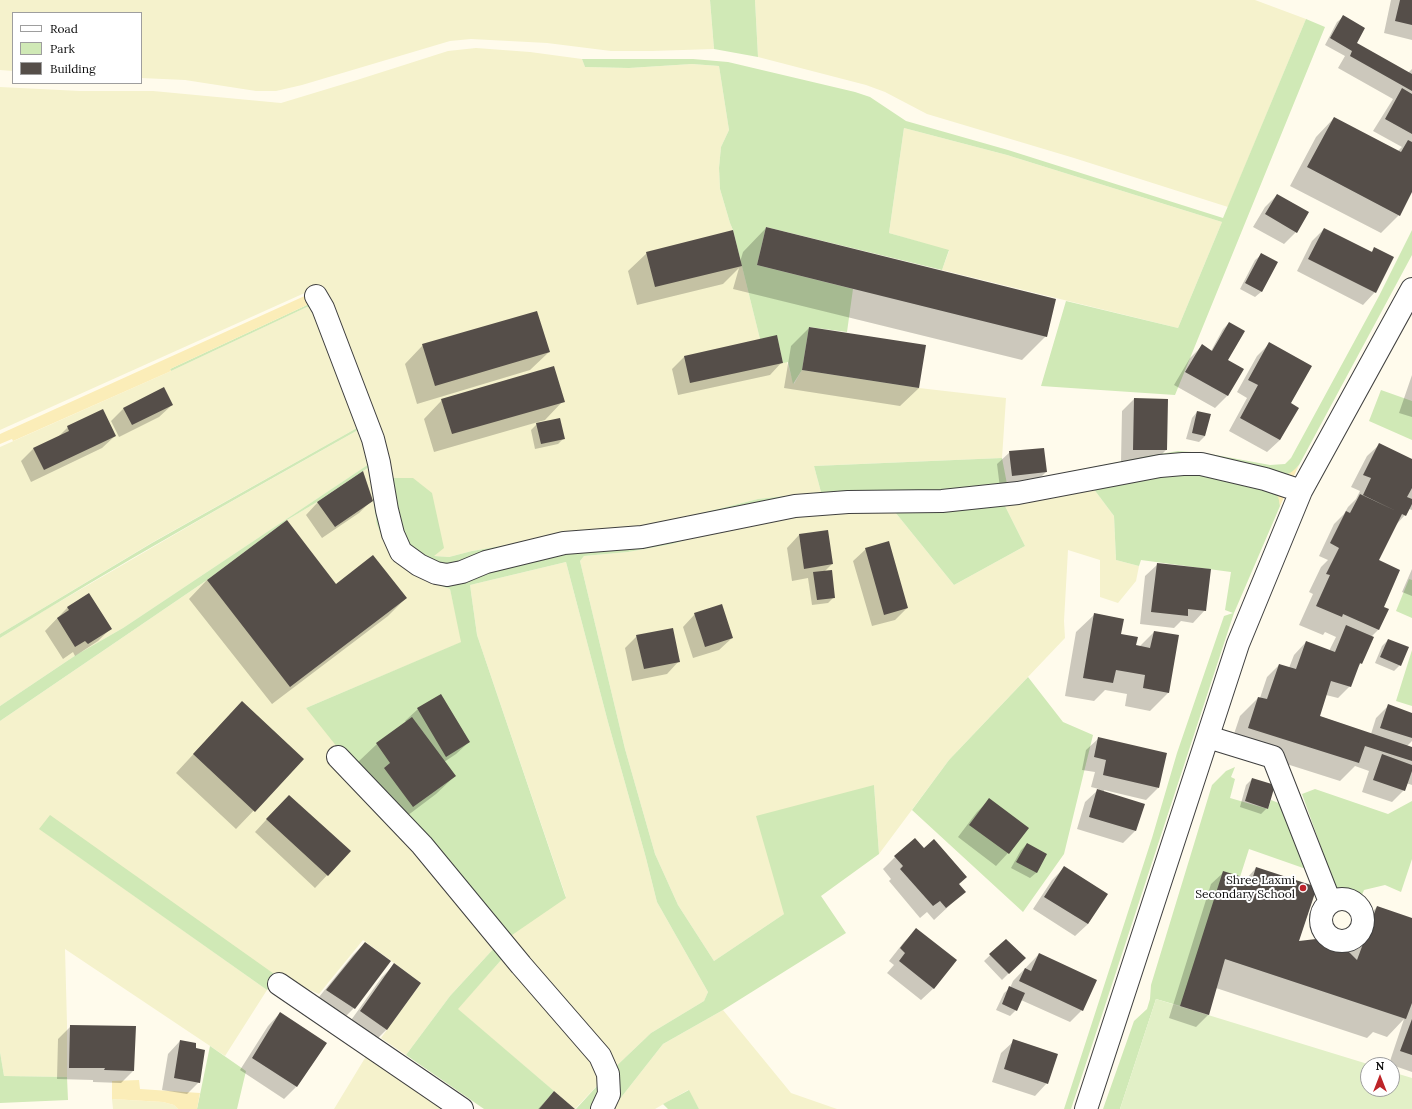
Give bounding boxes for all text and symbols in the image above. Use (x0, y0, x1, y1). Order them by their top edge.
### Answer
legend (12, 12, 142, 84)
text: Road (50, 21, 78, 36)
text: Park (50, 41, 75, 56)
text: Building (50, 61, 96, 76)
place label: Shree Laxmi Secondary School (1195, 874, 1295, 902)
marker: Shree Laxmi Secondary School (1298, 883, 1308, 893)
north arrow (1360, 1057, 1400, 1097)
text: N (1376, 1059, 1384, 1073)

